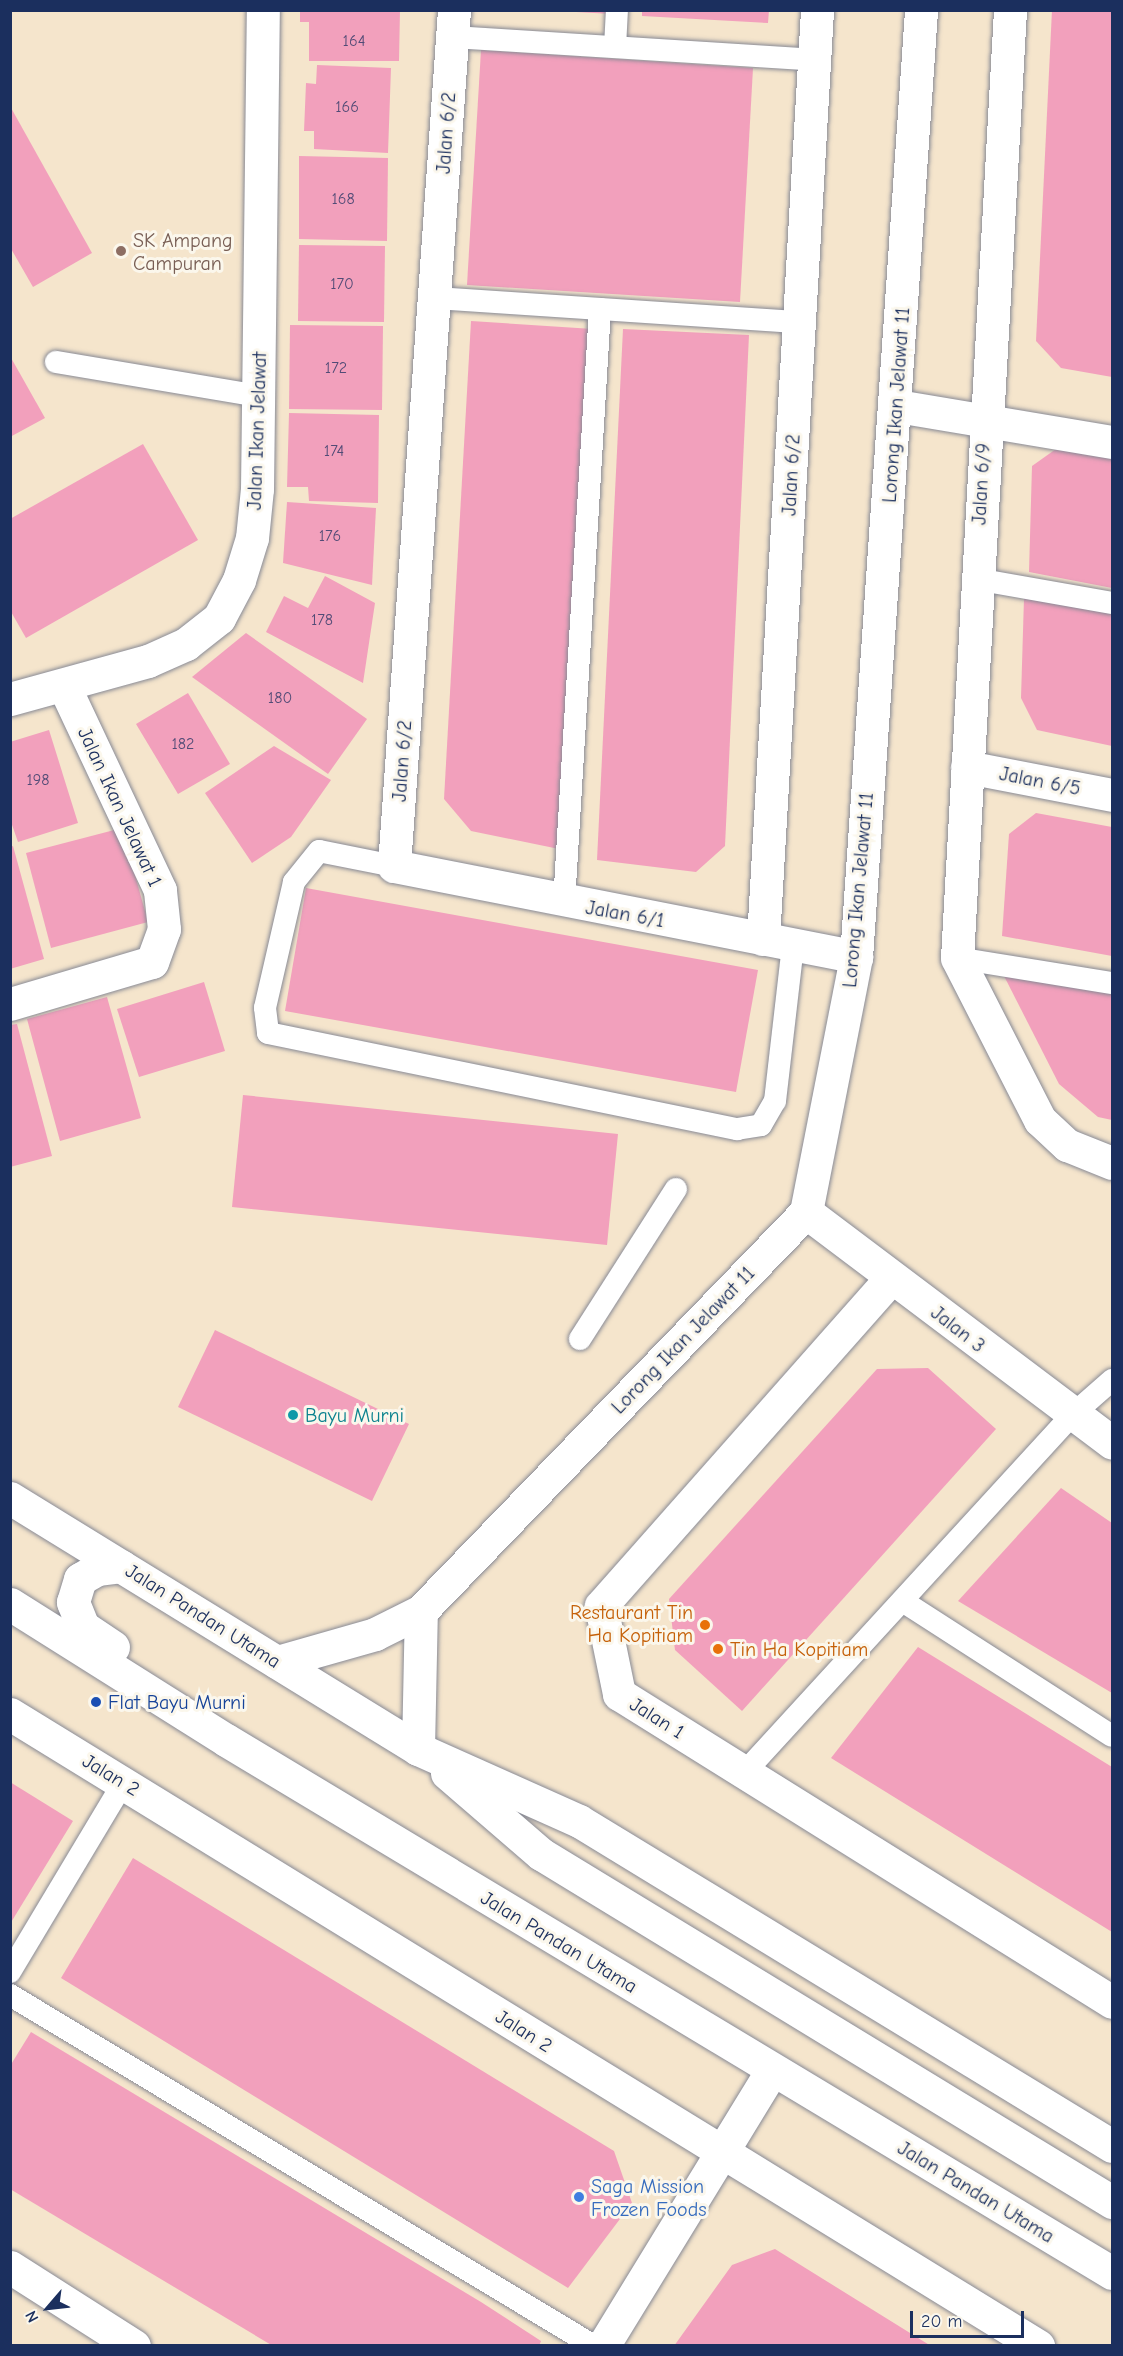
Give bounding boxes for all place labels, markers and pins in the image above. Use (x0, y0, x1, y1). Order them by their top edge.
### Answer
place label: SK Ampang Campuran (133, 228, 233, 275)
marker: SK Ampang Campuran (114, 244, 128, 258)
place label: Bayu Murni (305, 1403, 404, 1427)
marker: Bayu Murni (286, 1408, 300, 1422)
place label: Restaurant Tin Ha Kopitiam (570, 1601, 693, 1648)
marker: Restaurant Tin Ha Kopitiam (698, 1618, 712, 1632)
place label: Tin Ha Kopitiam (730, 1637, 868, 1661)
marker: Tin Ha Kopitiam (711, 1642, 725, 1656)
place label: Flat Bayu Murni (108, 1690, 246, 1714)
marker: Flat Bayu Murni (89, 1695, 103, 1709)
place label: Saga Mission Frozen Foods (591, 2174, 707, 2221)
marker: Saga Mission Frozen Foods (572, 2190, 586, 2204)

